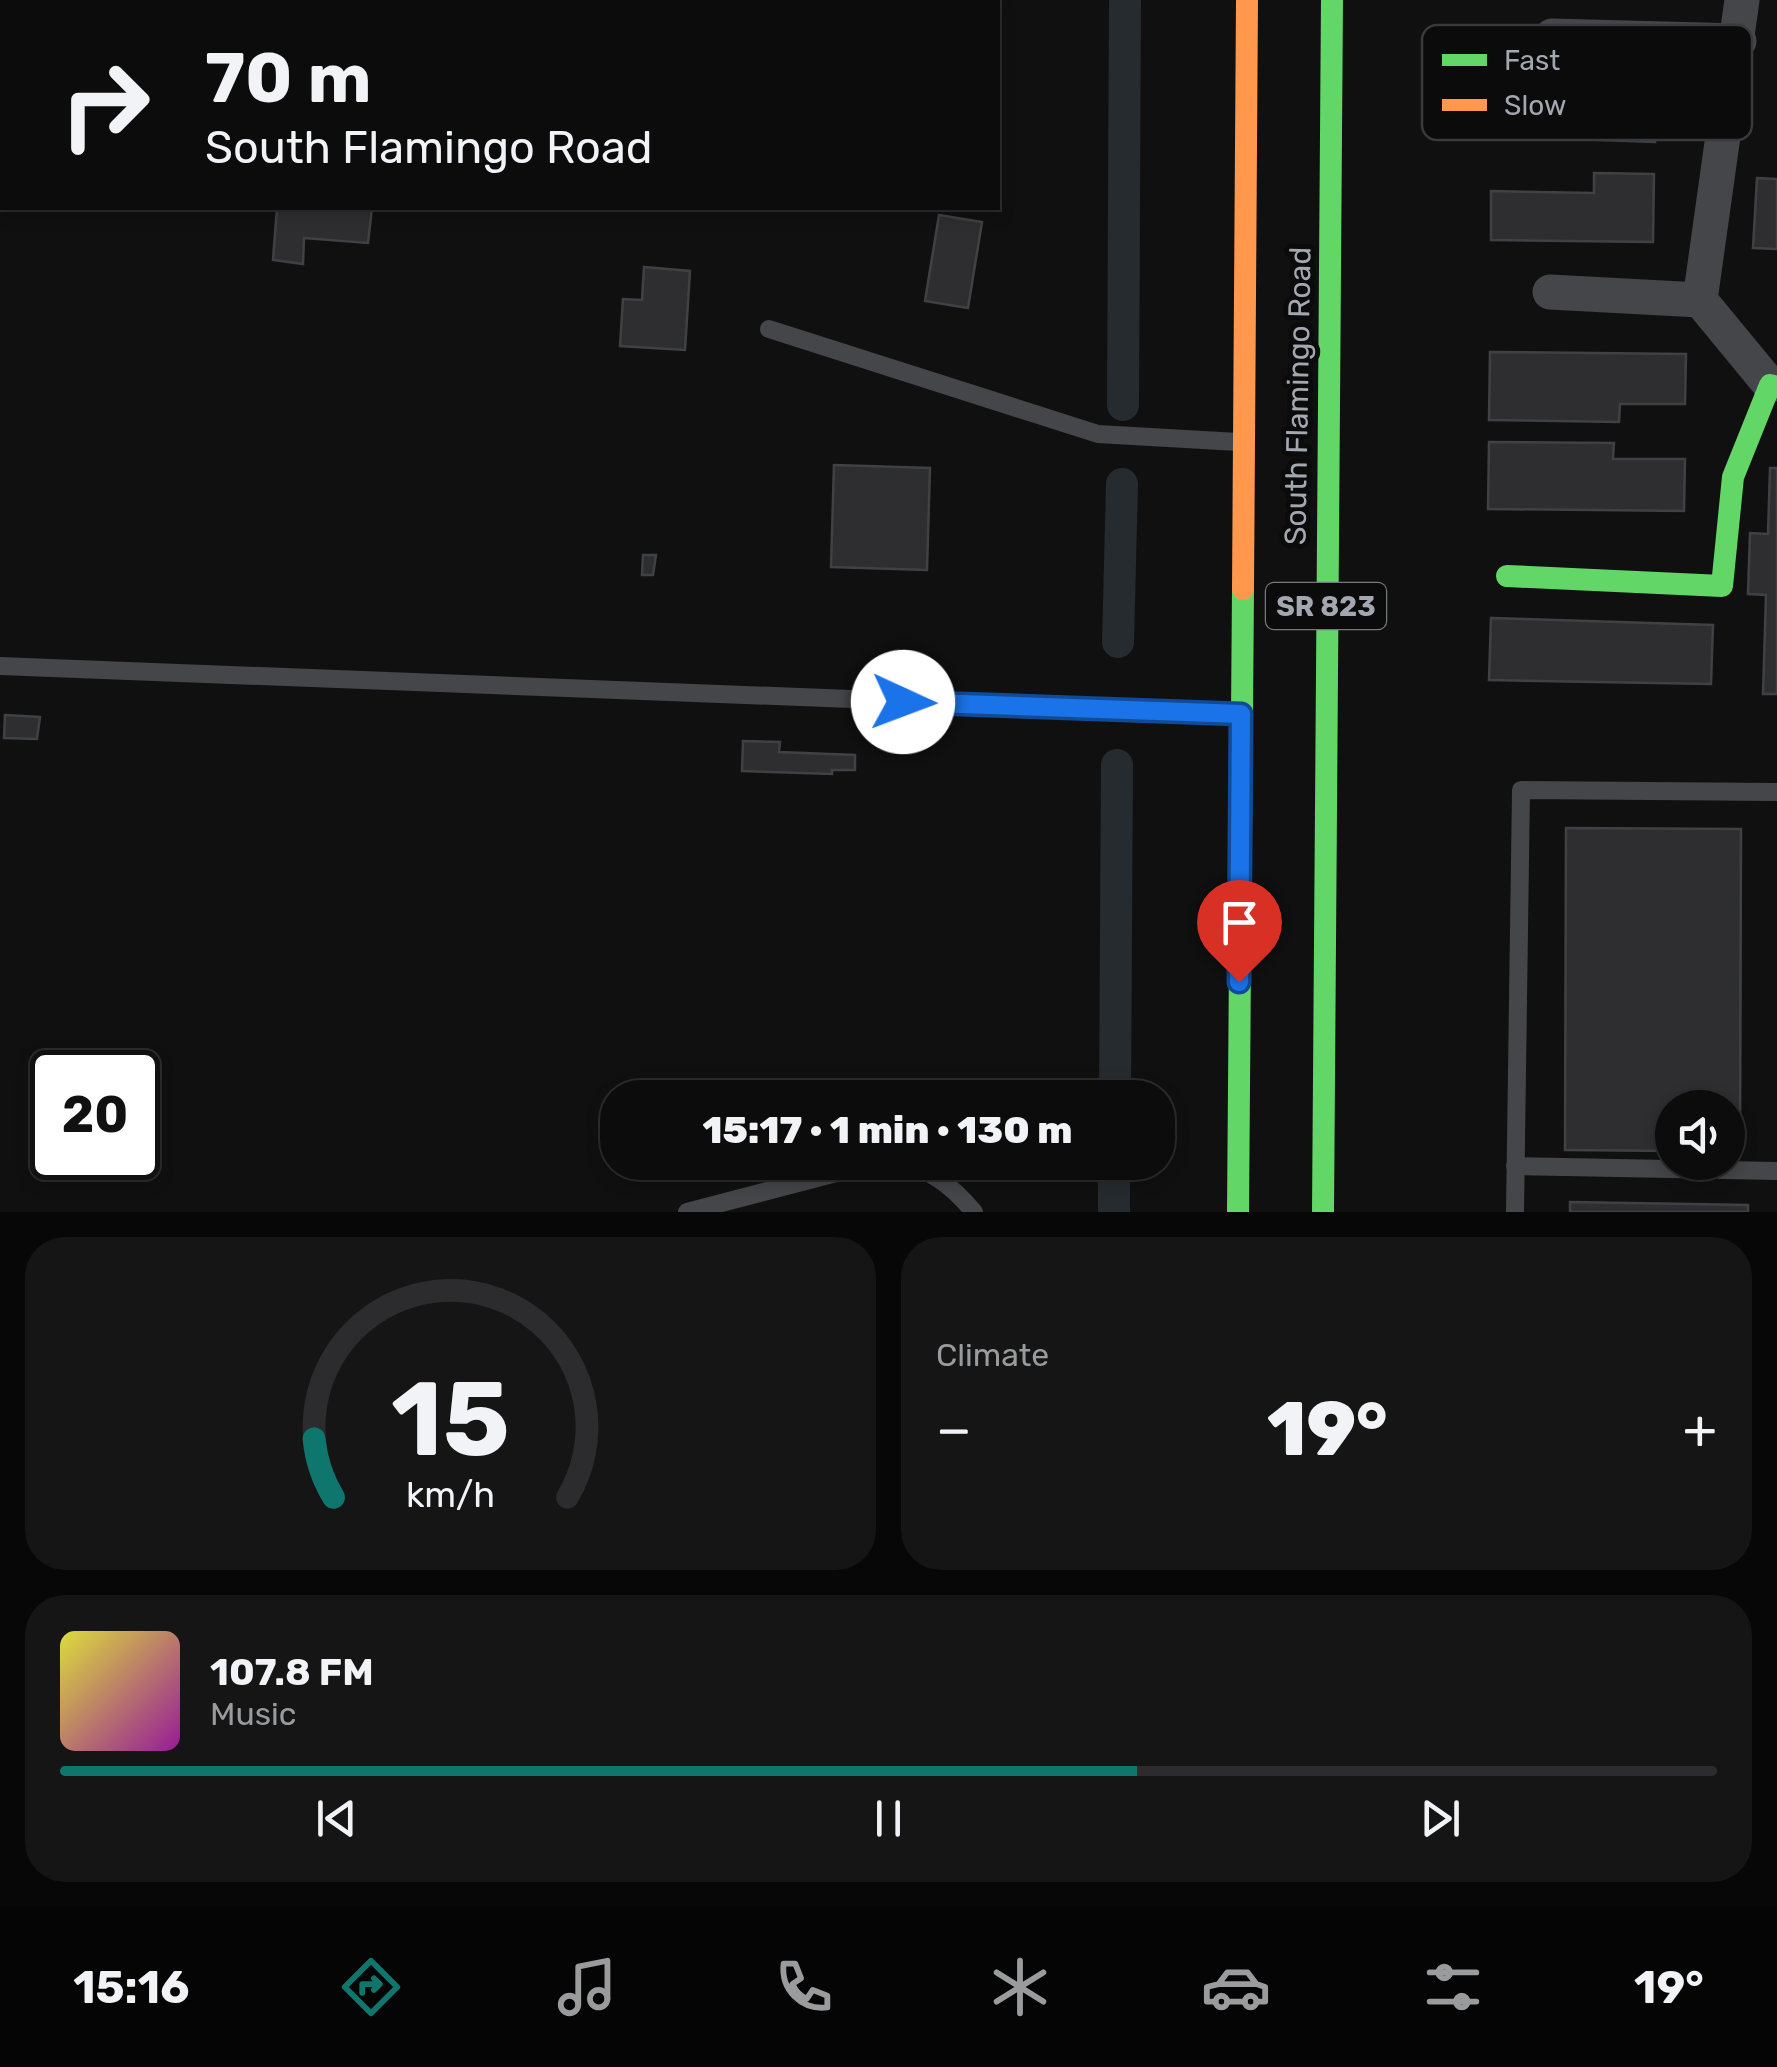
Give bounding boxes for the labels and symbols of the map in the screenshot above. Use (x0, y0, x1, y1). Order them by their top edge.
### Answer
legend (1422, 25, 1752, 140)
text: Fast (1504, 44, 1560, 77)
text: Slow (1504, 89, 1566, 122)
street label: South Flamingo Road (1277, 247, 1319, 545)
road number: SR 823 (1266, 583, 1386, 629)
position arrow (851, 650, 955, 754)
pin (1197, 880, 1282, 983)
speed limit sign: 20 (30, 1050, 160, 1180)

